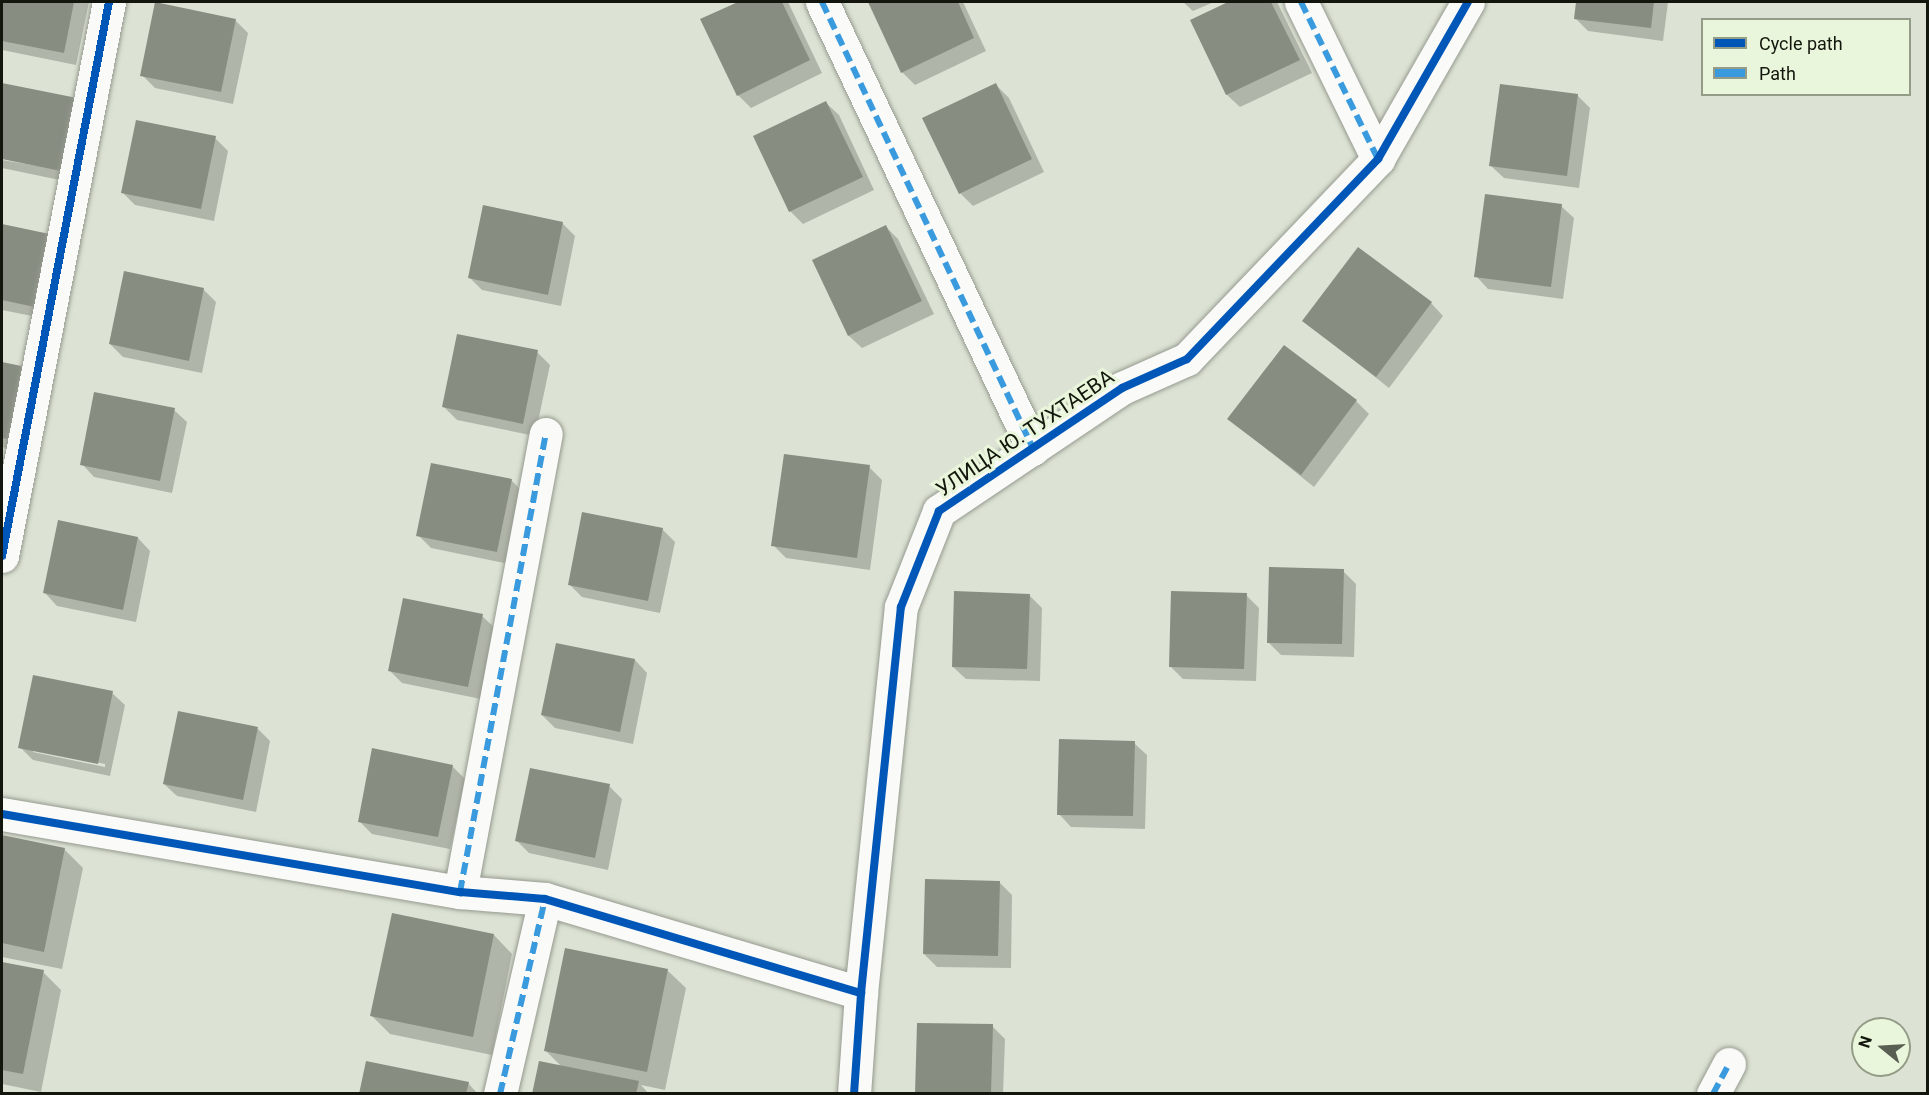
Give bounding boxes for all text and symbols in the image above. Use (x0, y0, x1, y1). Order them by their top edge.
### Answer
legend (1701, 18, 1911, 96)
text: Cycle path (1759, 33, 1843, 54)
text: Path (1759, 63, 1796, 84)
street label: УЛИЦА Ю. ТУХТАЕВА (931, 364, 1119, 502)
north arrow (1851, 1017, 1911, 1077)
text: N (1855, 1034, 1876, 1050)

